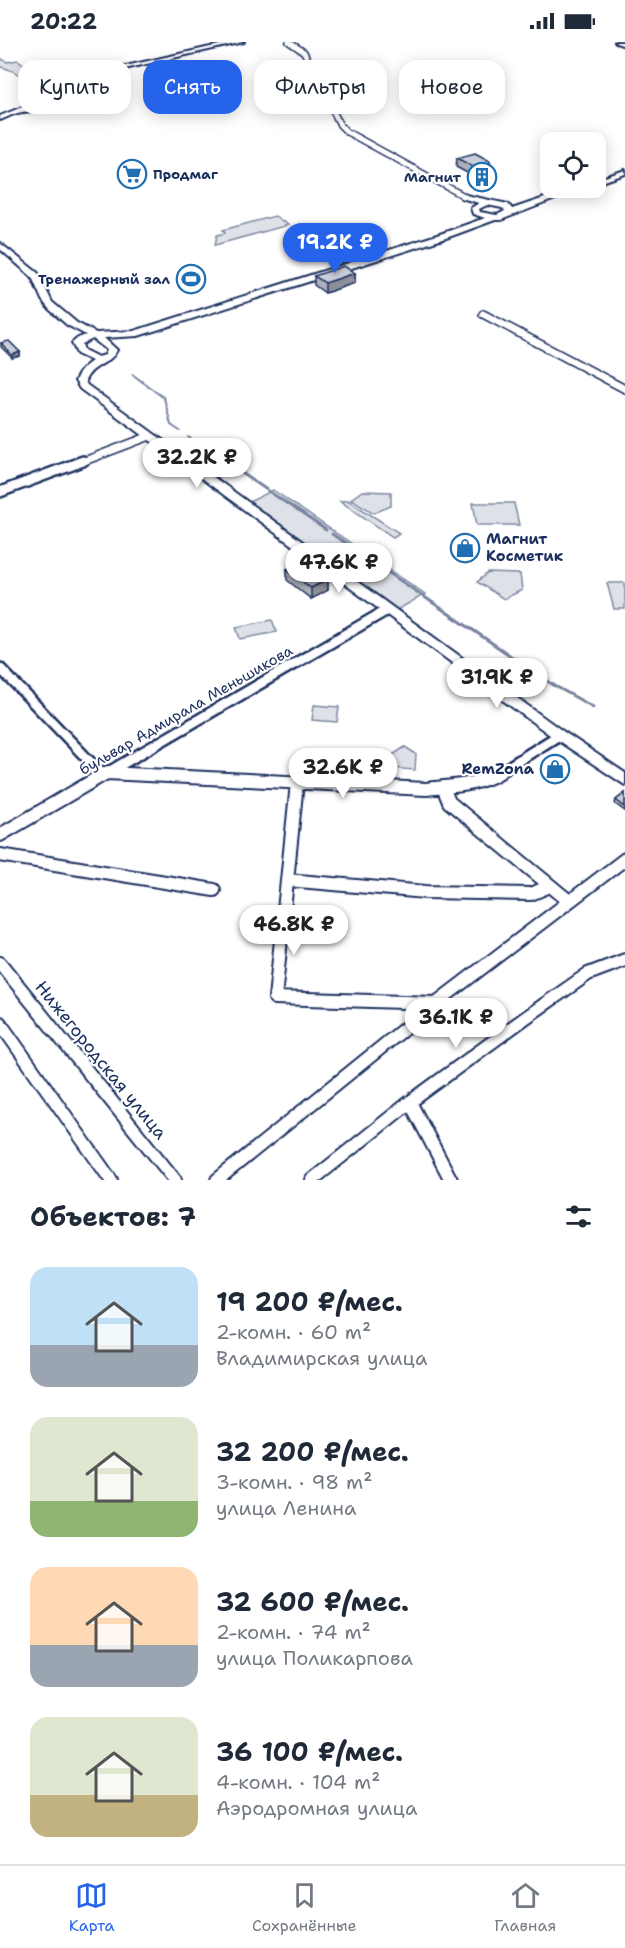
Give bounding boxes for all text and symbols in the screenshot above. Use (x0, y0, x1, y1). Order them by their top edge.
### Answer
text: 20:22 (30, 7, 97, 36)
chip: Купить (18, 60, 131, 114)
chip: Снять (143, 60, 242, 114)
chip: Фильтры (254, 60, 387, 114)
chip: Новое (399, 60, 505, 114)
map controls (540, 132, 606, 198)
button: locate (540, 132, 606, 198)
supermarket icon: Продмаг (116, 158, 148, 190)
building icon: Магнит (466, 161, 498, 193)
place label: Продмаг (153, 165, 219, 183)
place label: Магнит (404, 168, 462, 186)
pin: 19.2K ₽ (280, 223, 390, 274)
text: 19.2K ₽ (297, 229, 373, 255)
sports icon: Тренажерный зал (175, 263, 207, 295)
place label: Тренажерный зал (38, 270, 170, 288)
pin: 32.2K ₽ (142, 438, 252, 489)
text: 32.2K ₽ (156, 444, 238, 470)
place label: Магнит Косметик (486, 529, 564, 566)
shop icon: Магнит Косметик (449, 532, 481, 564)
pin: 47.6K ₽ (284, 543, 394, 594)
text: 47.6K ₽ (299, 549, 379, 575)
street label: бульвар Адмирала Меньшикова (76, 640, 297, 780)
pin: 31.9K ₽ (442, 658, 552, 709)
text: 31.9K ₽ (460, 664, 534, 690)
pin: 32.6K ₽ (288, 748, 398, 799)
shop icon: RemZona (539, 753, 571, 785)
text: 32.6K ₽ (302, 754, 384, 780)
place label: RemZona (461, 759, 535, 779)
pin: 46.8K ₽ (239, 905, 349, 956)
text: 46.8K ₽ (253, 911, 335, 937)
street label: Нижегородская улица (30, 976, 172, 1144)
pin: 36.1K ₽ (401, 998, 511, 1049)
text: 36.1K ₽ (418, 1004, 494, 1030)
text: Объектов: 7 (30, 1199, 196, 1234)
icon: filters (562, 1200, 595, 1233)
text: 19 200 ₽/мес. (216, 1284, 403, 1319)
icon: home (78, 1291, 150, 1363)
text: 2-комн. · 60 m² (216, 1319, 371, 1345)
text: Владимирская улица (216, 1345, 427, 1371)
text: 32 200 ₽/мес. (216, 1434, 409, 1469)
icon: home (78, 1441, 150, 1513)
text: 3-комн. · 98 m² (216, 1469, 373, 1495)
text: улица Ленина (216, 1495, 356, 1521)
text: 32 600 ₽/мес. (216, 1584, 409, 1619)
icon: home (78, 1591, 150, 1663)
text: 2-комн. · 74 m² (216, 1619, 371, 1645)
text: улица Поликарпова (216, 1645, 413, 1671)
text: 36 100 ₽/мес. (216, 1734, 403, 1769)
icon: home (78, 1741, 150, 1813)
text: 4-комн. · 104 m² (216, 1769, 380, 1795)
text: Аэродромная улица (216, 1795, 417, 1821)
tab: Карта (69, 1879, 115, 1936)
tab: Сохранённые (252, 1879, 357, 1936)
tab: Главная (494, 1879, 556, 1936)

